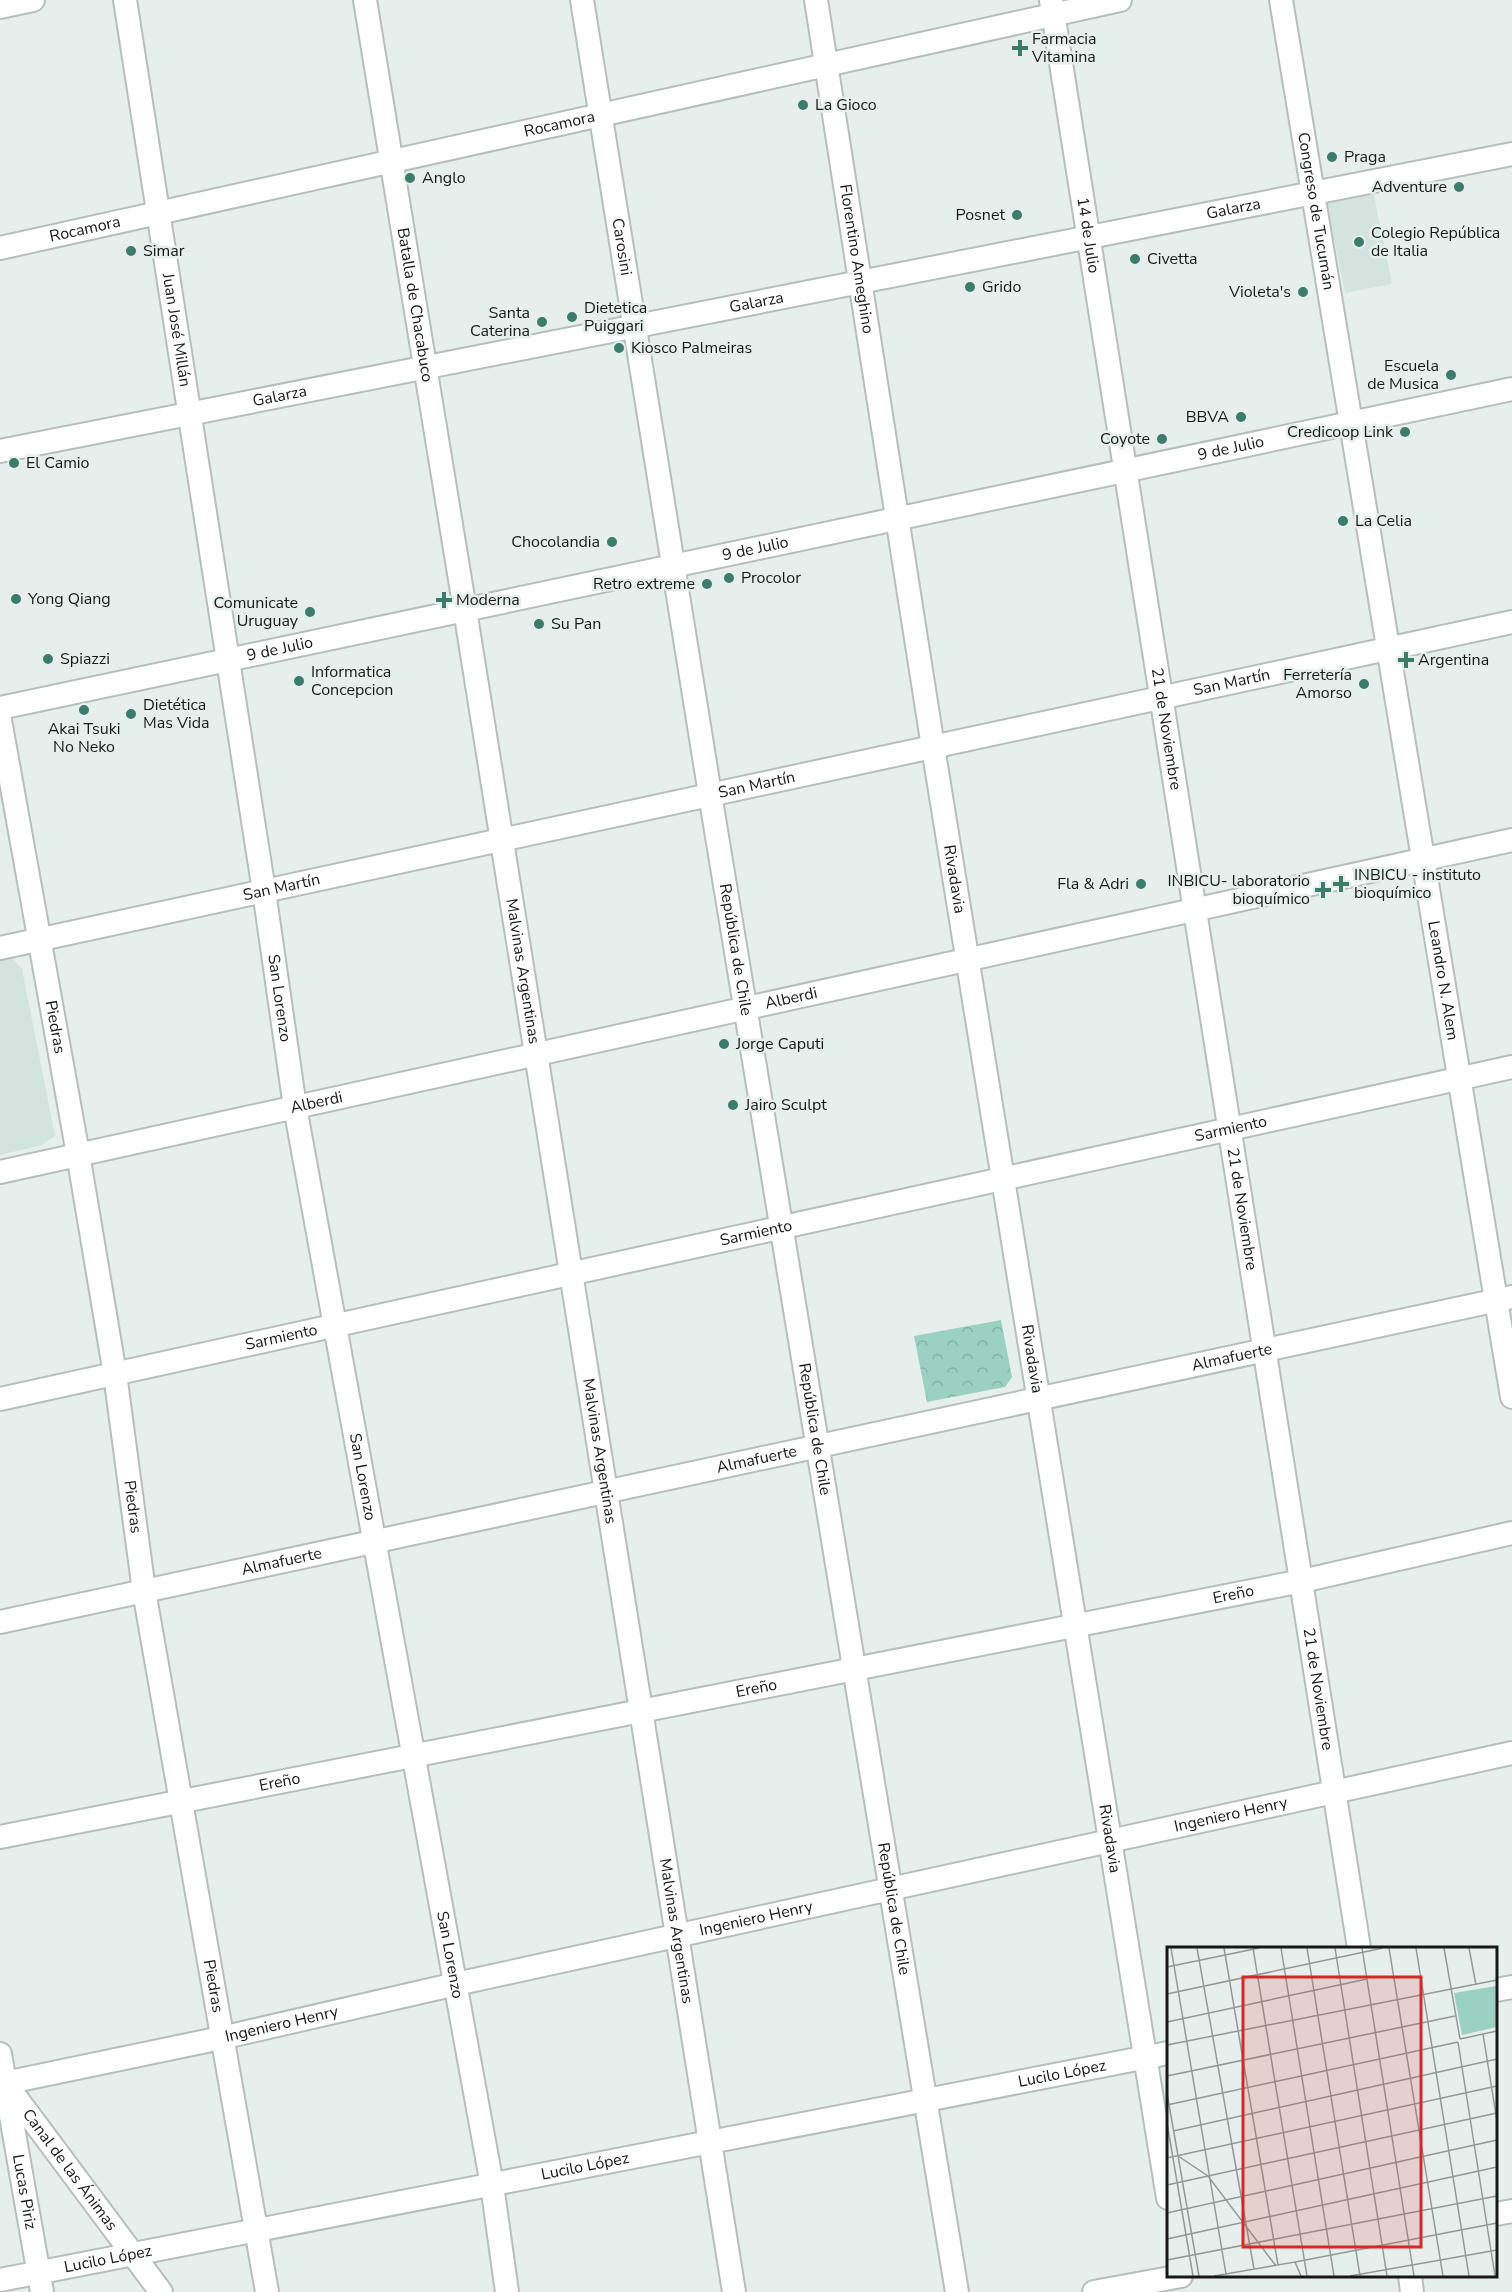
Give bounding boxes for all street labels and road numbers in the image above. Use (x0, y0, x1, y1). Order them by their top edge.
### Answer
street label: Rocamora (522, 106, 597, 143)
street label: Congreso de Tucumán (1292, 131, 1340, 292)
street label: Florentino Ameghino (834, 182, 879, 335)
street label: Galarza (1204, 193, 1262, 225)
street label: 14 de Julio (1071, 195, 1105, 275)
street label: Rocamora (47, 211, 122, 248)
street label: Carosini (606, 217, 637, 277)
street label: Batalla de Chacabuco (392, 226, 438, 384)
street label: Juan José Millán (157, 271, 196, 388)
street label: Galarza (727, 286, 786, 318)
street label: Galarza (251, 380, 309, 412)
street label: 9 de Julio (1196, 431, 1266, 466)
street label: 9 de Julio (720, 531, 791, 566)
street label: 9 de Julio (245, 631, 315, 667)
street label: San Martín (1191, 663, 1272, 701)
street label: 21 de Noviembre (1146, 666, 1187, 792)
street label: San Martín (716, 766, 797, 804)
street label: Rivadavia (938, 843, 971, 915)
street label: San Martín (241, 868, 322, 906)
street label: República de Chile (714, 882, 757, 1017)
street label: Malvinas Argentinas (500, 897, 545, 1046)
street label: Leandro N. Alem (1422, 919, 1464, 1042)
street label: San Lorenzo (262, 953, 297, 1044)
street label: Alberdi (763, 982, 819, 1015)
street label: Piedras (40, 999, 71, 1055)
street label: Alberdi (288, 1086, 345, 1119)
street label: Sarmiento (1192, 1110, 1269, 1147)
street label: 21 de Noviembre (1222, 1146, 1263, 1272)
street label: Sarmiento (718, 1214, 794, 1252)
street label: Sarmiento (243, 1319, 320, 1356)
street label: Rivadavia (1016, 1323, 1048, 1395)
street label: Almafuerte (1190, 1338, 1274, 1377)
street label: República de Chile (793, 1361, 836, 1497)
street label: Malvinas Argentinas (577, 1377, 622, 1525)
street label: San Lorenzo (344, 1431, 381, 1522)
street label: Almafuerte (714, 1440, 799, 1479)
street label: Piedras (118, 1479, 147, 1535)
street label: Almafuerte (239, 1542, 324, 1581)
street label: Ereño (1211, 1580, 1256, 1609)
street label: 21 de Noviembre (1298, 1626, 1339, 1752)
street label: Ereño (734, 1673, 779, 1703)
street label: Ereño (257, 1767, 302, 1797)
street label: Ingeniero Henry (1172, 1791, 1290, 1838)
street label: Rivadavia (1093, 1803, 1126, 1875)
street label: República de Chile (872, 1841, 916, 1977)
street label: Malvinas Argentinas (654, 1857, 699, 2005)
street label: Ingeniero Henry (697, 1895, 815, 1941)
street label: San Lorenzo (431, 1909, 469, 2001)
street label: Piedras (198, 1958, 229, 2014)
street label: Ingeniero Henry (223, 2000, 341, 2048)
street label: Lucilo López (1016, 2054, 1108, 2093)
street label: Canal de las Ánimas (17, 2104, 123, 2235)
street label: Lucilo López (539, 2147, 631, 2186)
street label: Lucas Piriz (7, 2153, 42, 2231)
street label: Lucilo López (62, 2240, 154, 2278)

